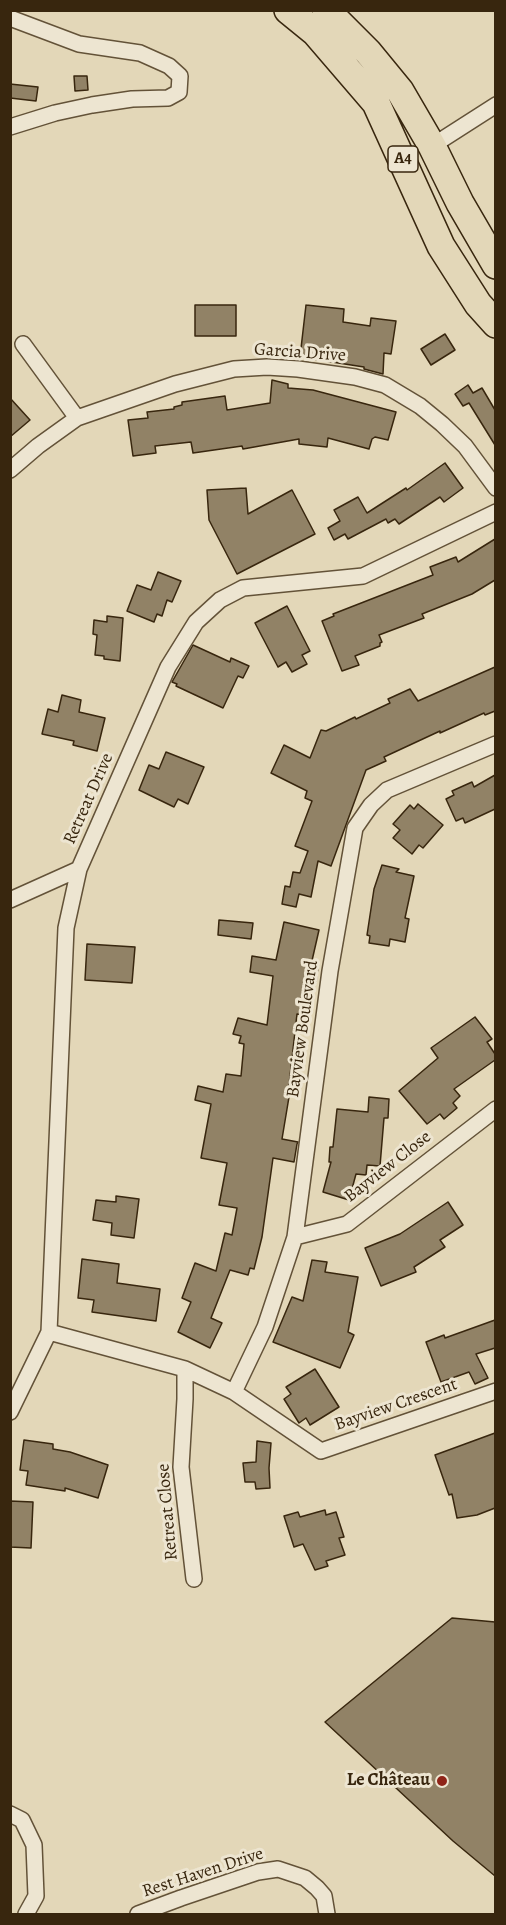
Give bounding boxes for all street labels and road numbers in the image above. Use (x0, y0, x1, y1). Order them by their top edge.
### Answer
road number: A4 (388, 146, 418, 172)
street label: Garcia Drive (253, 339, 347, 367)
street label: Retreat Drive (59, 750, 119, 848)
street label: Bayview Boulevard (283, 959, 323, 1099)
street label: Bayview Close (340, 1126, 436, 1208)
street label: Bayview Crescent (332, 1374, 460, 1436)
street label: Retreat Close (153, 1463, 183, 1561)
street label: Rest Haven Drive (140, 1843, 266, 1903)

